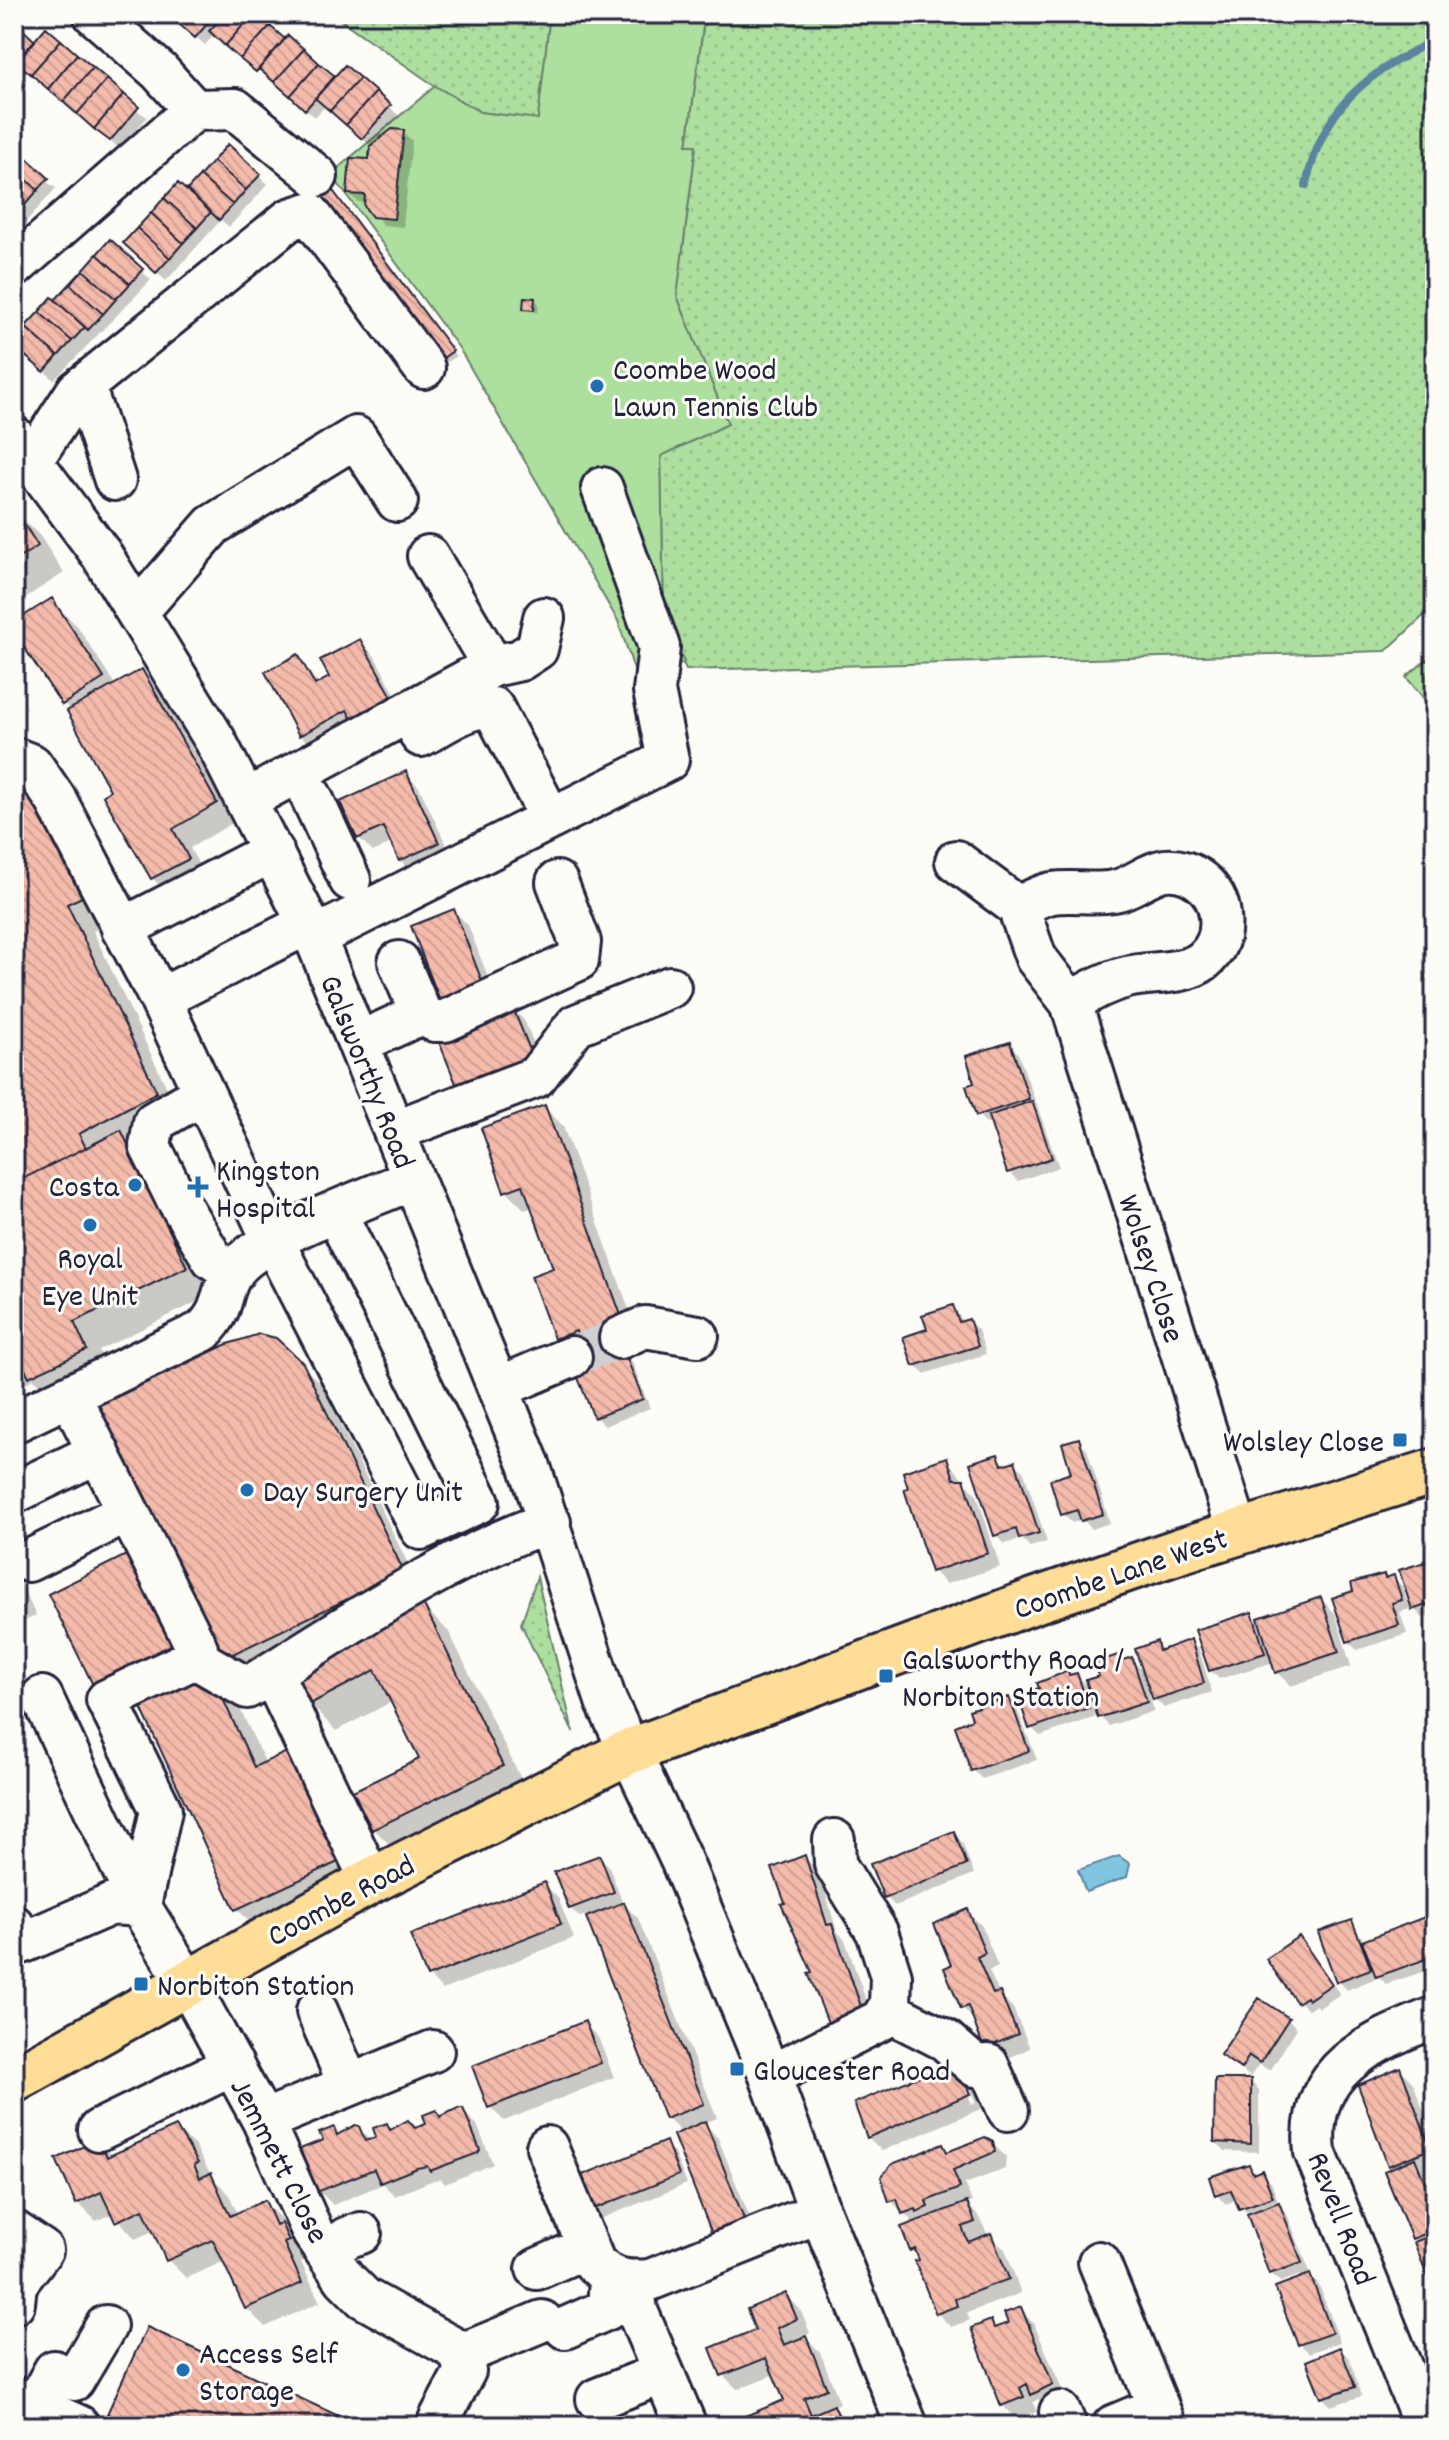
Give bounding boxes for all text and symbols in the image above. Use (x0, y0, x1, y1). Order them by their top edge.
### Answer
place label: Coombe Wood Lawn Tennis Club (613, 350, 818, 433)
marker: Coombe Wood Lawn Tennis Club (588, 377, 606, 395)
street label: Galsworthy Road (305, 969, 424, 1177)
place label: Kingston Hospital (216, 1151, 320, 1234)
place label: Costa (49, 1167, 120, 1213)
marker: Costa (126, 1176, 144, 1194)
marker: Kingston Hospital (187, 1176, 209, 1198)
street label: Wolsey Close (1103, 1190, 1194, 1350)
marker: Royal Eye Unit (81, 1216, 99, 1234)
place label: Royal Eye Unit (42, 1239, 139, 1322)
place label: Wolsley Close (1223, 1422, 1384, 1468)
marker: Wolsley Close (1391, 1431, 1409, 1449)
place label: Day Surgery Unit (263, 1472, 463, 1518)
marker: Day Surgery Unit (238, 1481, 256, 1499)
street label: Coombe Lane West (1008, 1519, 1235, 1635)
place label: Galsworthy Road / Norbiton Station (902, 1640, 1124, 1723)
marker: Galsworthy Road / Norbiton Station (877, 1667, 895, 1685)
street label: Coombe Road (260, 1845, 424, 1962)
place label: Norbiton Station (157, 1966, 354, 2012)
marker: Norbiton Station (132, 1975, 150, 1993)
place label: Gloucester Road (753, 2051, 950, 2097)
marker: Gloucester Road (728, 2060, 746, 2078)
street label: Jemmett Close (215, 2072, 338, 2253)
street label: Revell Road (1292, 2146, 1385, 2293)
place label: Access Self Storage (199, 2334, 338, 2417)
marker: Access Self Storage (174, 2361, 192, 2379)

